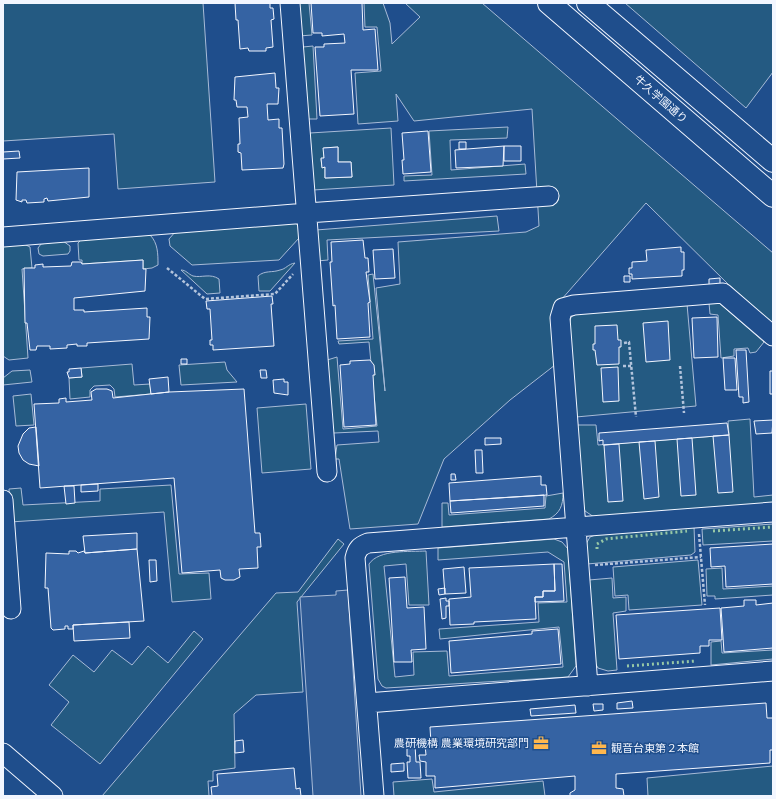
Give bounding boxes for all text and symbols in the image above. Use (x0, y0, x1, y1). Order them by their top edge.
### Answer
street label: 牛久学園通り (632, 72, 690, 126)
office icon: 農研機構 農業環境研究部門 (532, 734, 550, 752)
place label: 農研機構 農業環境研究部門 (394, 736, 529, 750)
office icon: 観音台東第２本館 (590, 739, 608, 757)
place label: 観音台東第２本館 (611, 741, 699, 755)

